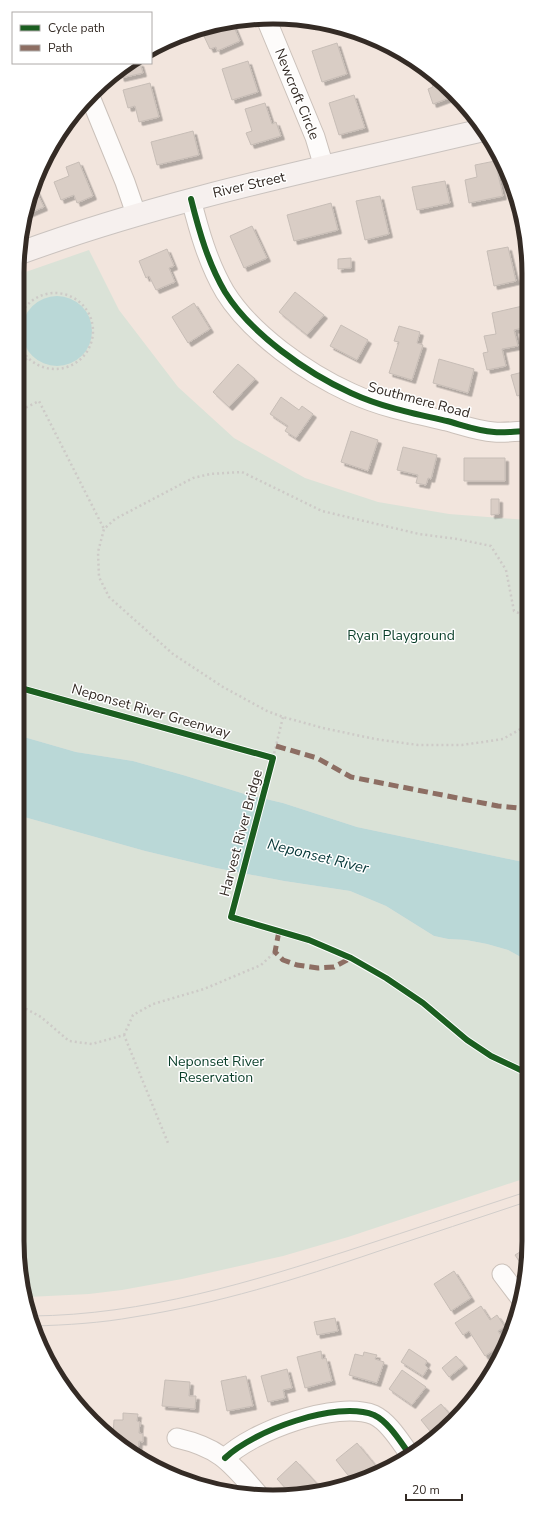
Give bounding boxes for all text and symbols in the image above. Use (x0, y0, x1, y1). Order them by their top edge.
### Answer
legend (12, 12, 152, 64)
text: Cycle path (48, 20, 105, 36)
text: Path (48, 40, 73, 56)
street label: Newcroft Circle (270, 46, 324, 142)
street label: River Street (211, 167, 287, 203)
street label: Southmere Road (366, 377, 472, 423)
park label: Ryan Playground (347, 626, 455, 645)
street label: Neponset River Greenway (69, 679, 233, 743)
street label: Harvest River Bridge (215, 767, 267, 899)
water label: Neponset River (265, 834, 371, 878)
park label: Neponset River Reservation (168, 1052, 264, 1087)
scale bar (406, 1476, 462, 1502)
text: 20 m (412, 1482, 440, 1498)

